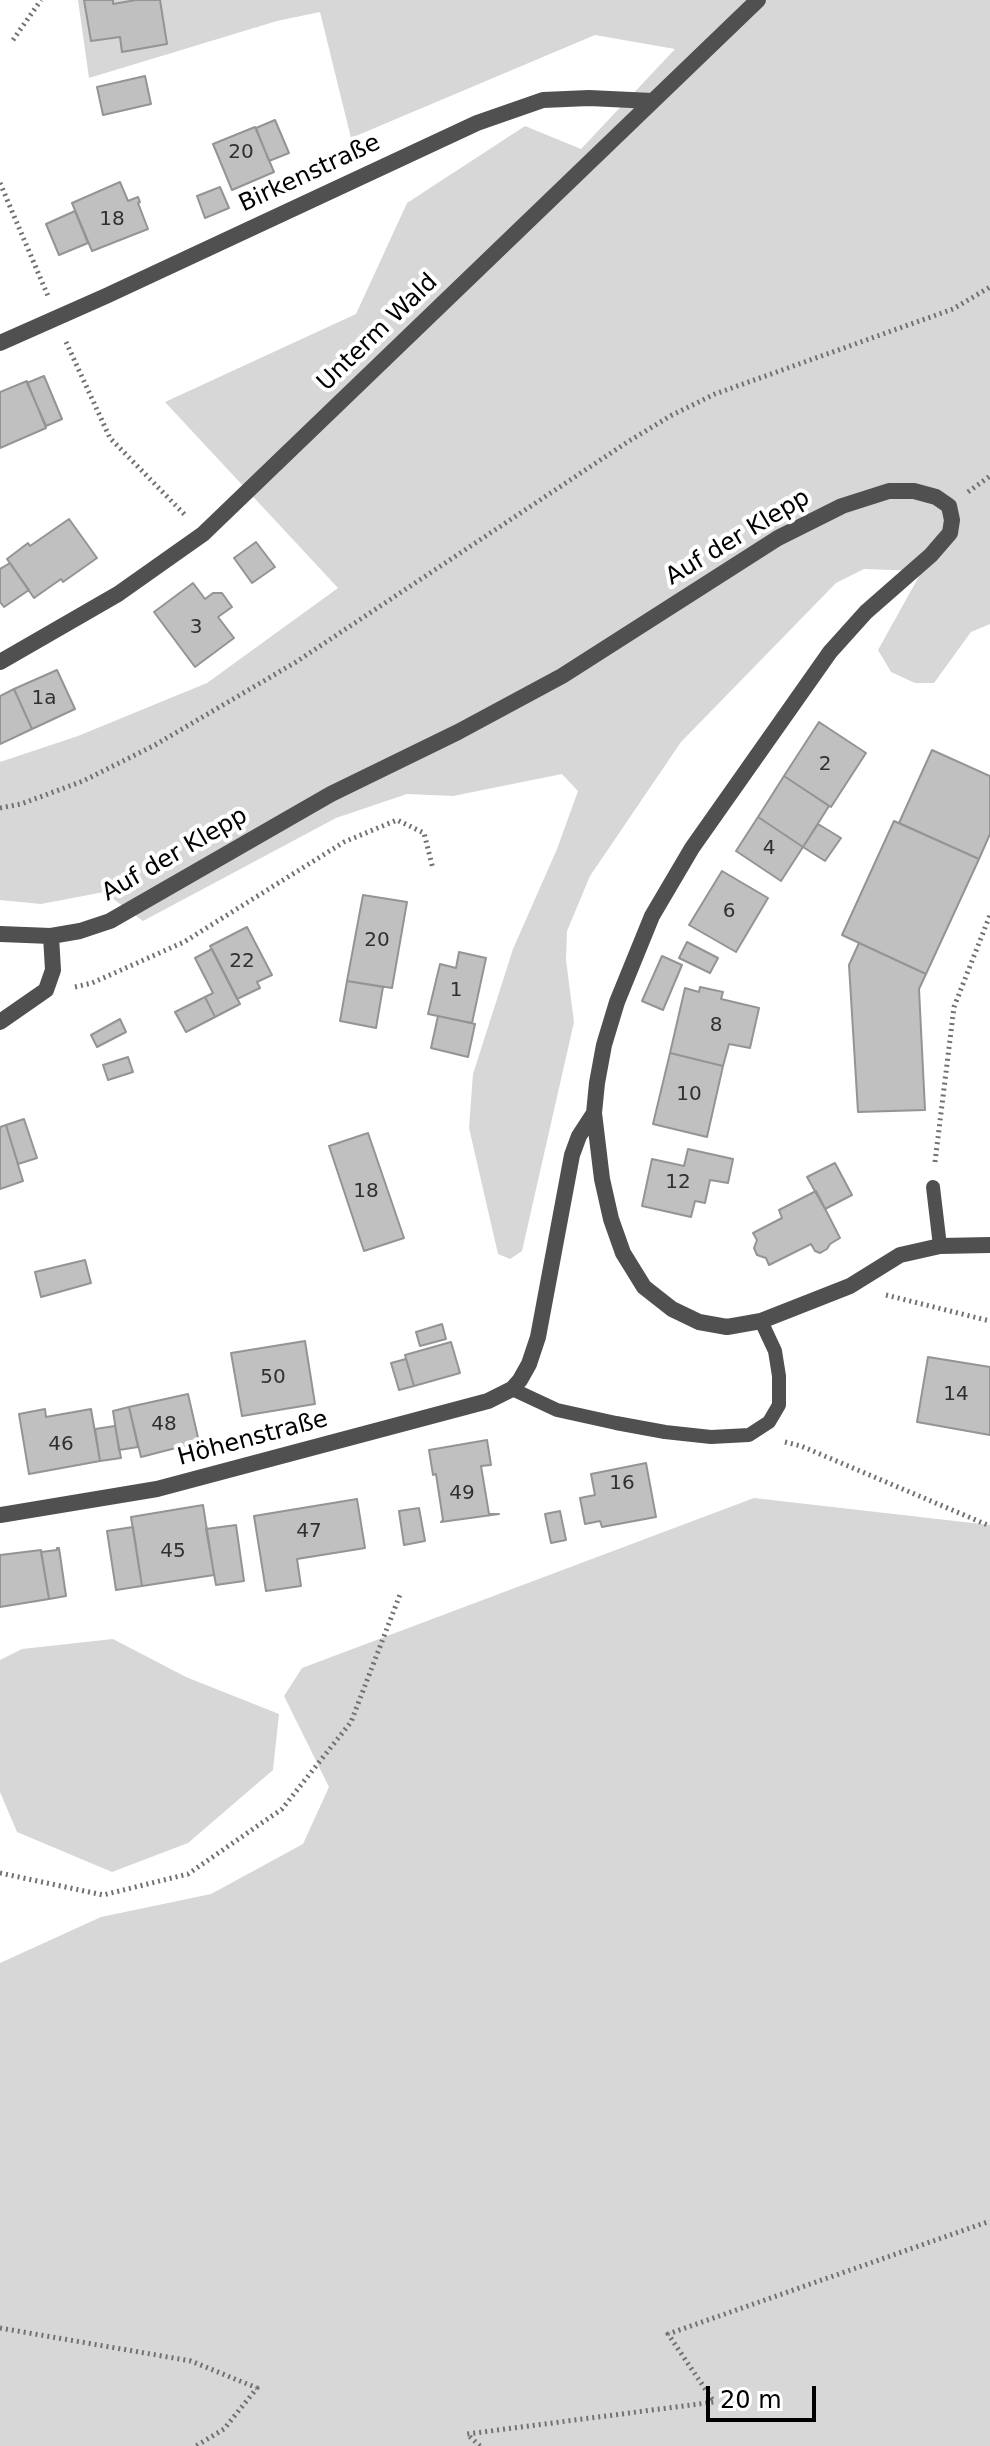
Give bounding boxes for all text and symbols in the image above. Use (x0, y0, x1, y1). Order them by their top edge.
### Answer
street label: Birkenstraße (235, 129, 385, 219)
house number: 20 (228, 141, 254, 165)
house number: 18 (99, 208, 125, 232)
street label: Unterm Wald (312, 268, 444, 398)
street label: Auf der Klepp (661, 484, 815, 592)
house number: 3 (190, 616, 202, 640)
house number: 1a (32, 687, 56, 711)
house number: 2 (819, 753, 831, 777)
street label: Auf der Klepp (97, 802, 253, 908)
house number: 4 (763, 837, 775, 861)
house number: 6 (723, 900, 735, 924)
house number: 20 (364, 929, 390, 953)
house number: 22 (229, 950, 255, 974)
house number: 1 (450, 979, 462, 1003)
house number: 8 (710, 1014, 722, 1038)
house number: 10 (676, 1083, 702, 1107)
house number: 12 (665, 1171, 691, 1195)
house number: 18 (353, 1180, 379, 1204)
house number: 50 (260, 1366, 286, 1390)
house number: 14 (943, 1383, 969, 1407)
street label: Höhenstraße (175, 1405, 331, 1473)
house number: 48 (151, 1413, 177, 1437)
house number: 46 (48, 1433, 74, 1457)
house number: 16 (609, 1472, 635, 1496)
house number: 49 (449, 1482, 475, 1506)
house number: 47 (296, 1520, 322, 1544)
house number: 45 (160, 1540, 186, 1564)
scale bar (710, 2370, 820, 2420)
text: 20 m (720, 2386, 782, 2414)

